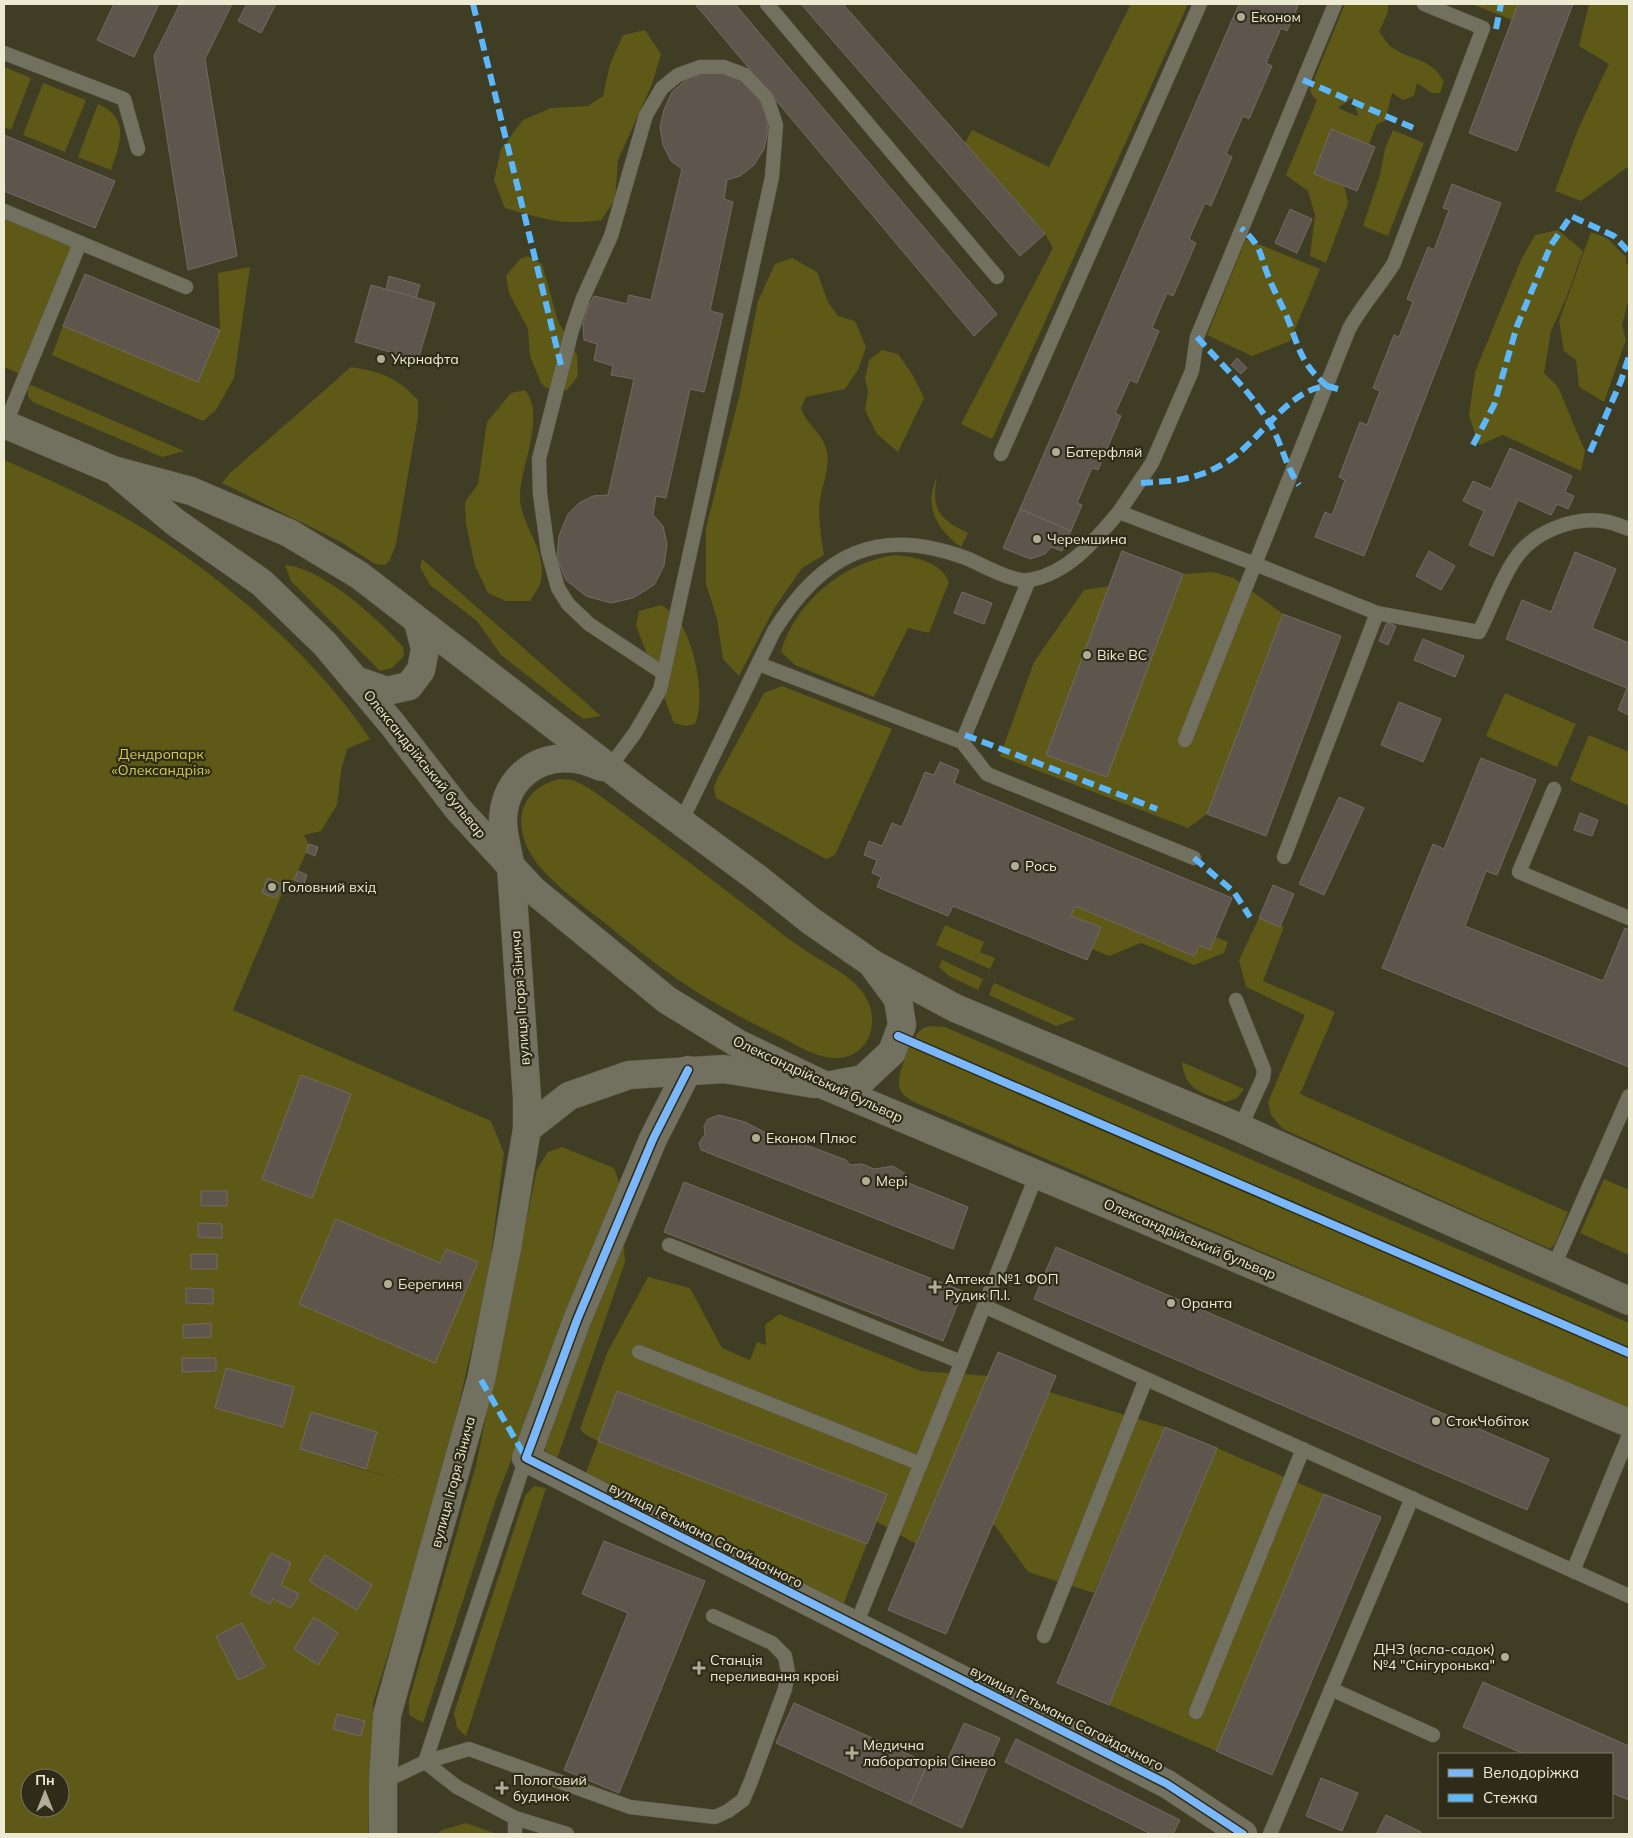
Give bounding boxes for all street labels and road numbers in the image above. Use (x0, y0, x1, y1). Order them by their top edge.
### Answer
street label: Олександрійський бульвар (360, 686, 490, 842)
street label: вулиця Ігоря Зінича (506, 930, 534, 1066)
street label: Олександрійський бульвар (730, 1032, 906, 1126)
street label: Олександрійський бульвар (1101, 1194, 1279, 1284)
street label: вулиця Ігоря Зінича (427, 1414, 479, 1550)
street label: вулиця Гетьмана Сагайдачного (606, 1478, 806, 1592)
street label: вулиця Гетьмана Сагайдачного (967, 1661, 1167, 1775)

